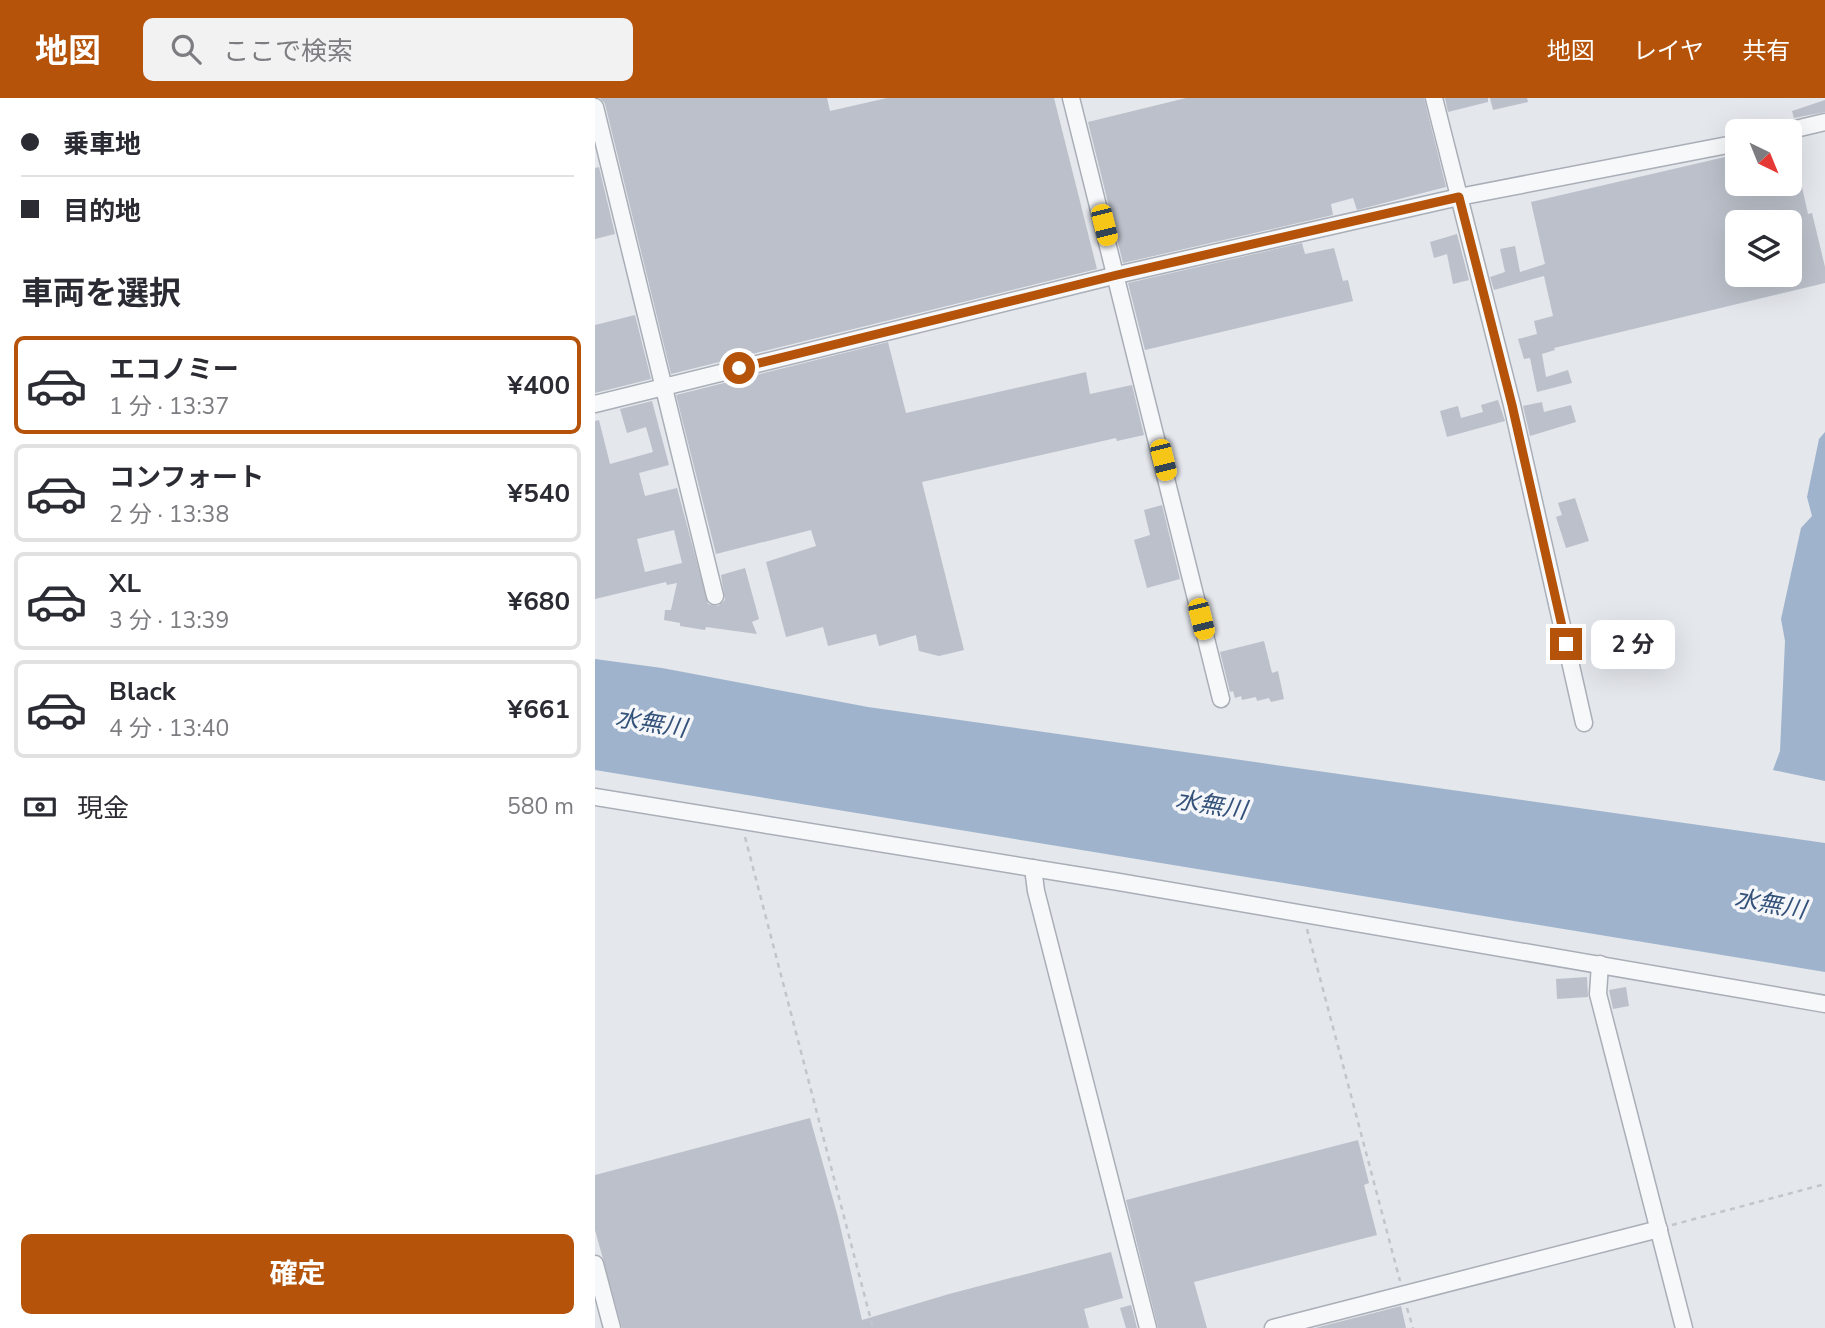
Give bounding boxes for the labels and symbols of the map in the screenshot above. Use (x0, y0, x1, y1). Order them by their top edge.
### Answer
north arrow (1725, 119, 1803, 196)
car (1089, 202, 1120, 248)
route start (723, 352, 755, 384)
car (1148, 437, 1179, 483)
car (1186, 596, 1217, 642)
callout: 2 分 (1591, 620, 1675, 668)
route end (1550, 628, 1582, 660)
water label: 水無川 (613, 702, 692, 745)
water label: 水無川 (1173, 784, 1252, 827)
water label: 水無川 (1732, 882, 1811, 927)

